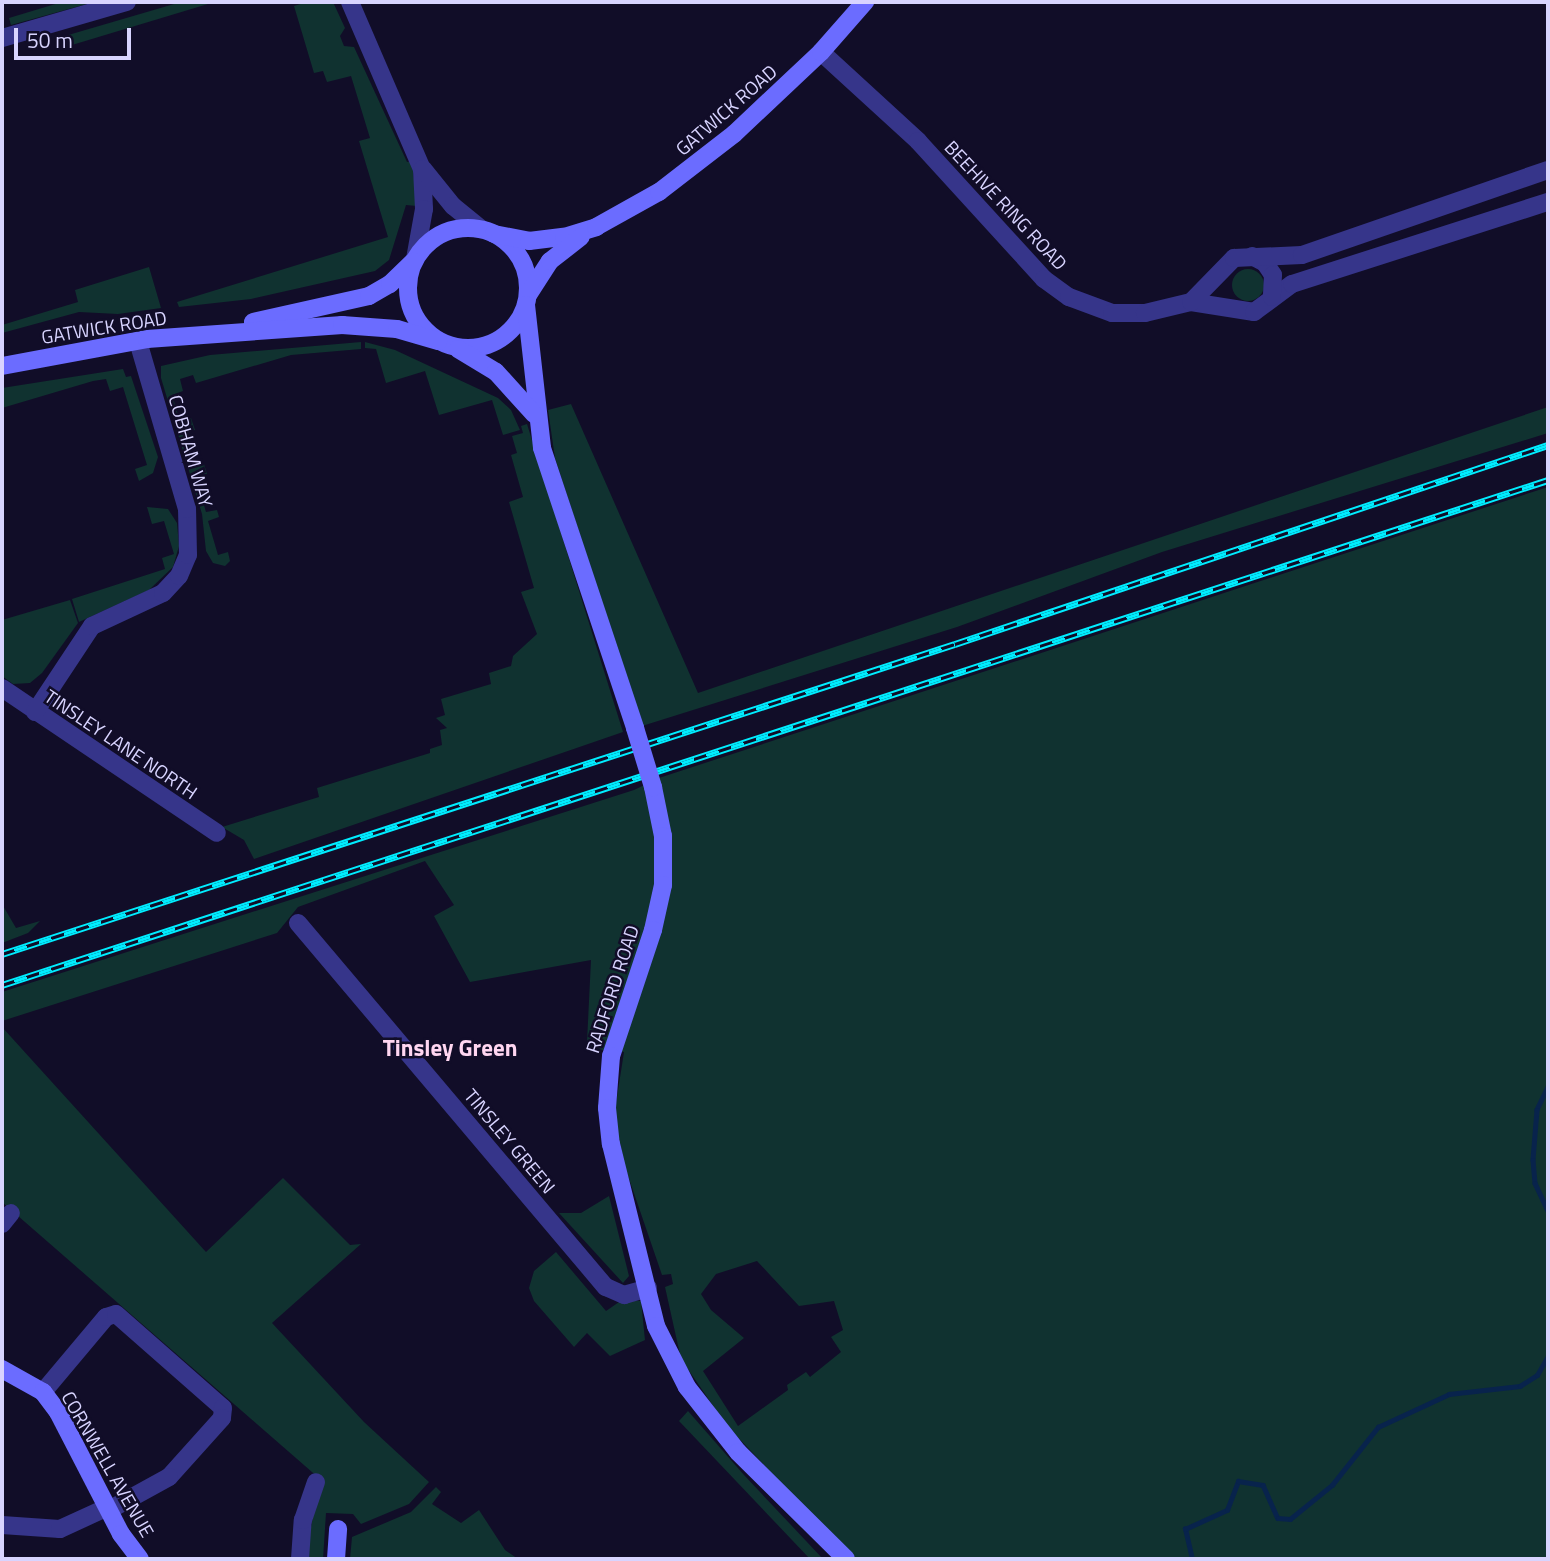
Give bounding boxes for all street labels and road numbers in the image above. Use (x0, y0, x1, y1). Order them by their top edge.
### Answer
street label: GATWICK ROAD (671, 60, 781, 160)
street label: BEEHIVE RING ROAD (940, 136, 1072, 274)
street label: GATWICK ROAD (40, 306, 168, 348)
street label: COBHAM WAY (164, 392, 218, 510)
street label: TINSLEY LANE NORTH (40, 684, 202, 804)
street label: RADFORD ROAD (581, 922, 643, 1056)
street label: TINSLEY GREEN (460, 1084, 560, 1198)
street label: CORNWELL AVENUE (57, 1387, 159, 1541)

